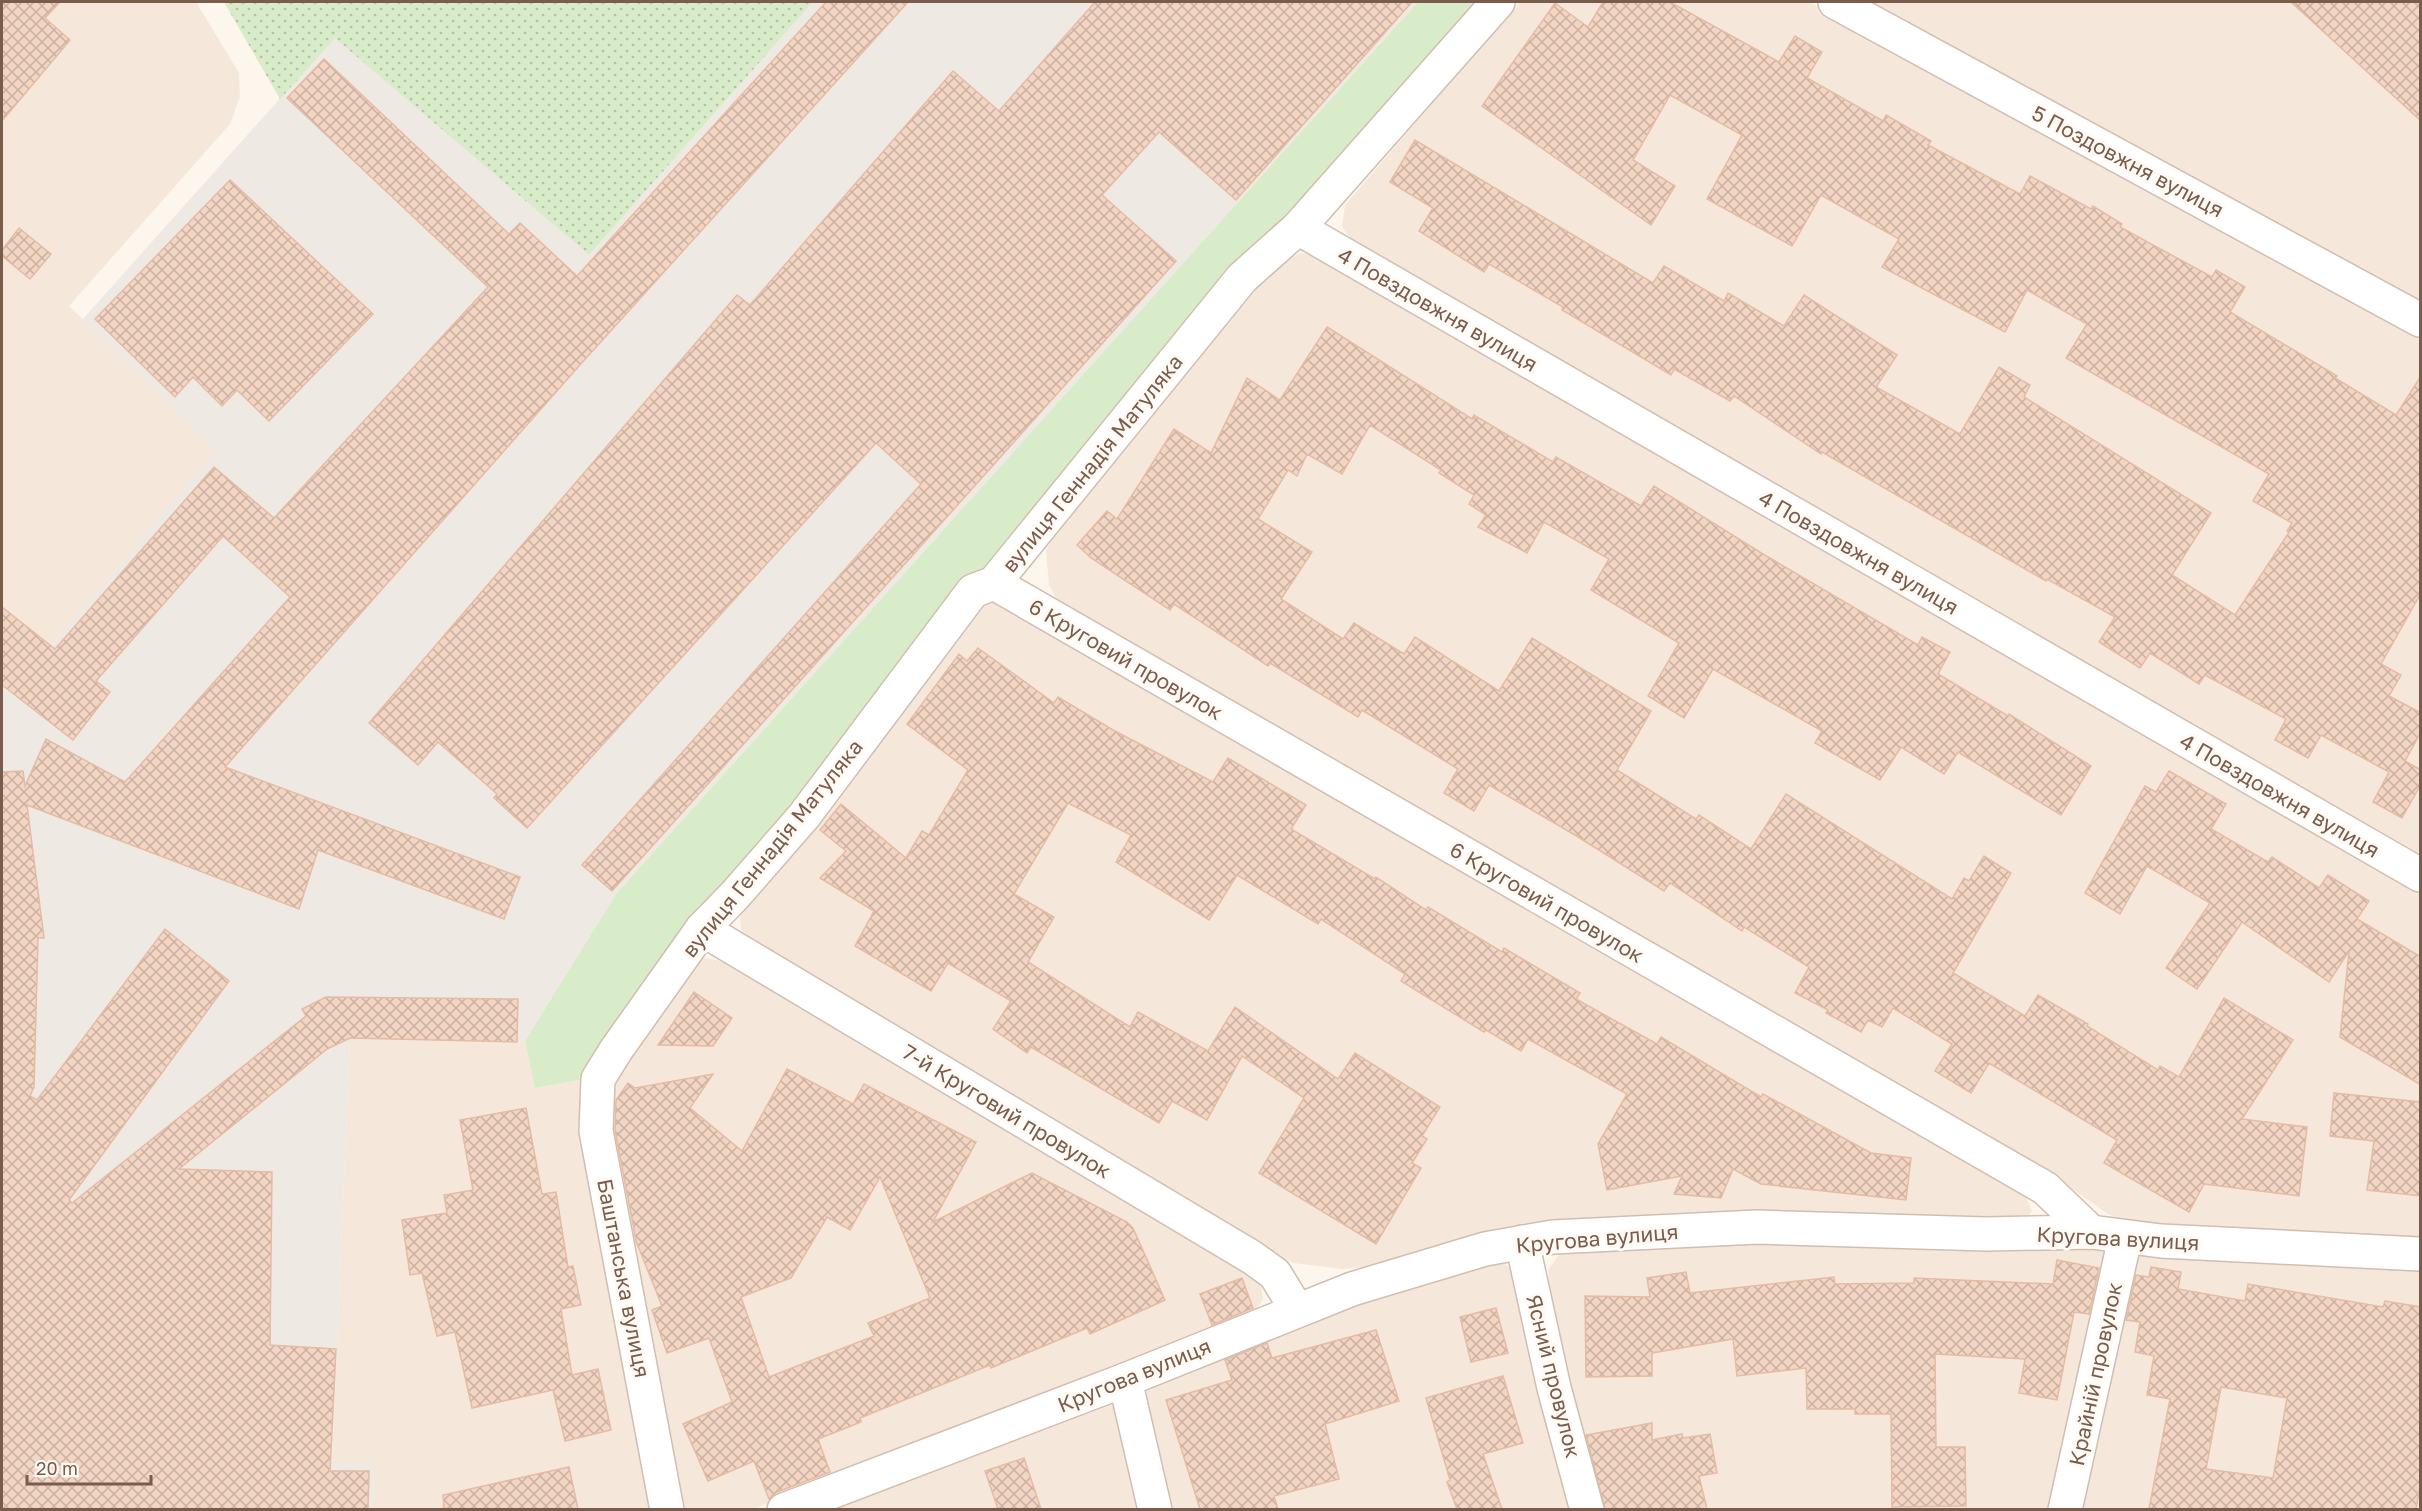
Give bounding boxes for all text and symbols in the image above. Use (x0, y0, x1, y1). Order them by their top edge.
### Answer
street label: 5 Поздовжня вулиця (2028, 99, 2228, 223)
street label: 4 Повздовжня вулиця (1334, 241, 1542, 377)
street label: вулиця Геннадія Матуляка (996, 349, 1188, 577)
street label: 4 Повздовжня вулиця (1755, 484, 1963, 620)
street label: 6 Круговий провулок (1024, 593, 1228, 725)
street label: 4 Повздовжня вулиця (2176, 727, 2384, 863)
street label: вулиця Геннадія Матуляка (676, 734, 868, 962)
street label: 6 Круговий провулок (1445, 836, 1649, 968)
street label: 7-й Круговий провулок (898, 1038, 1116, 1184)
street label: Баштанська вулиця (592, 1176, 656, 1380)
street label: Кругова вулиця (1515, 1218, 1679, 1258)
street label: Кругова вулиця (2036, 1221, 2200, 1255)
street label: Крайній провулок (2063, 1280, 2127, 1468)
street label: Ясний провулок (1521, 1292, 1587, 1460)
street label: Кругова вулиця (1054, 1332, 1214, 1418)
scale bar (27, 1448, 152, 1486)
text: 20 m (36, 1457, 78, 1479)

